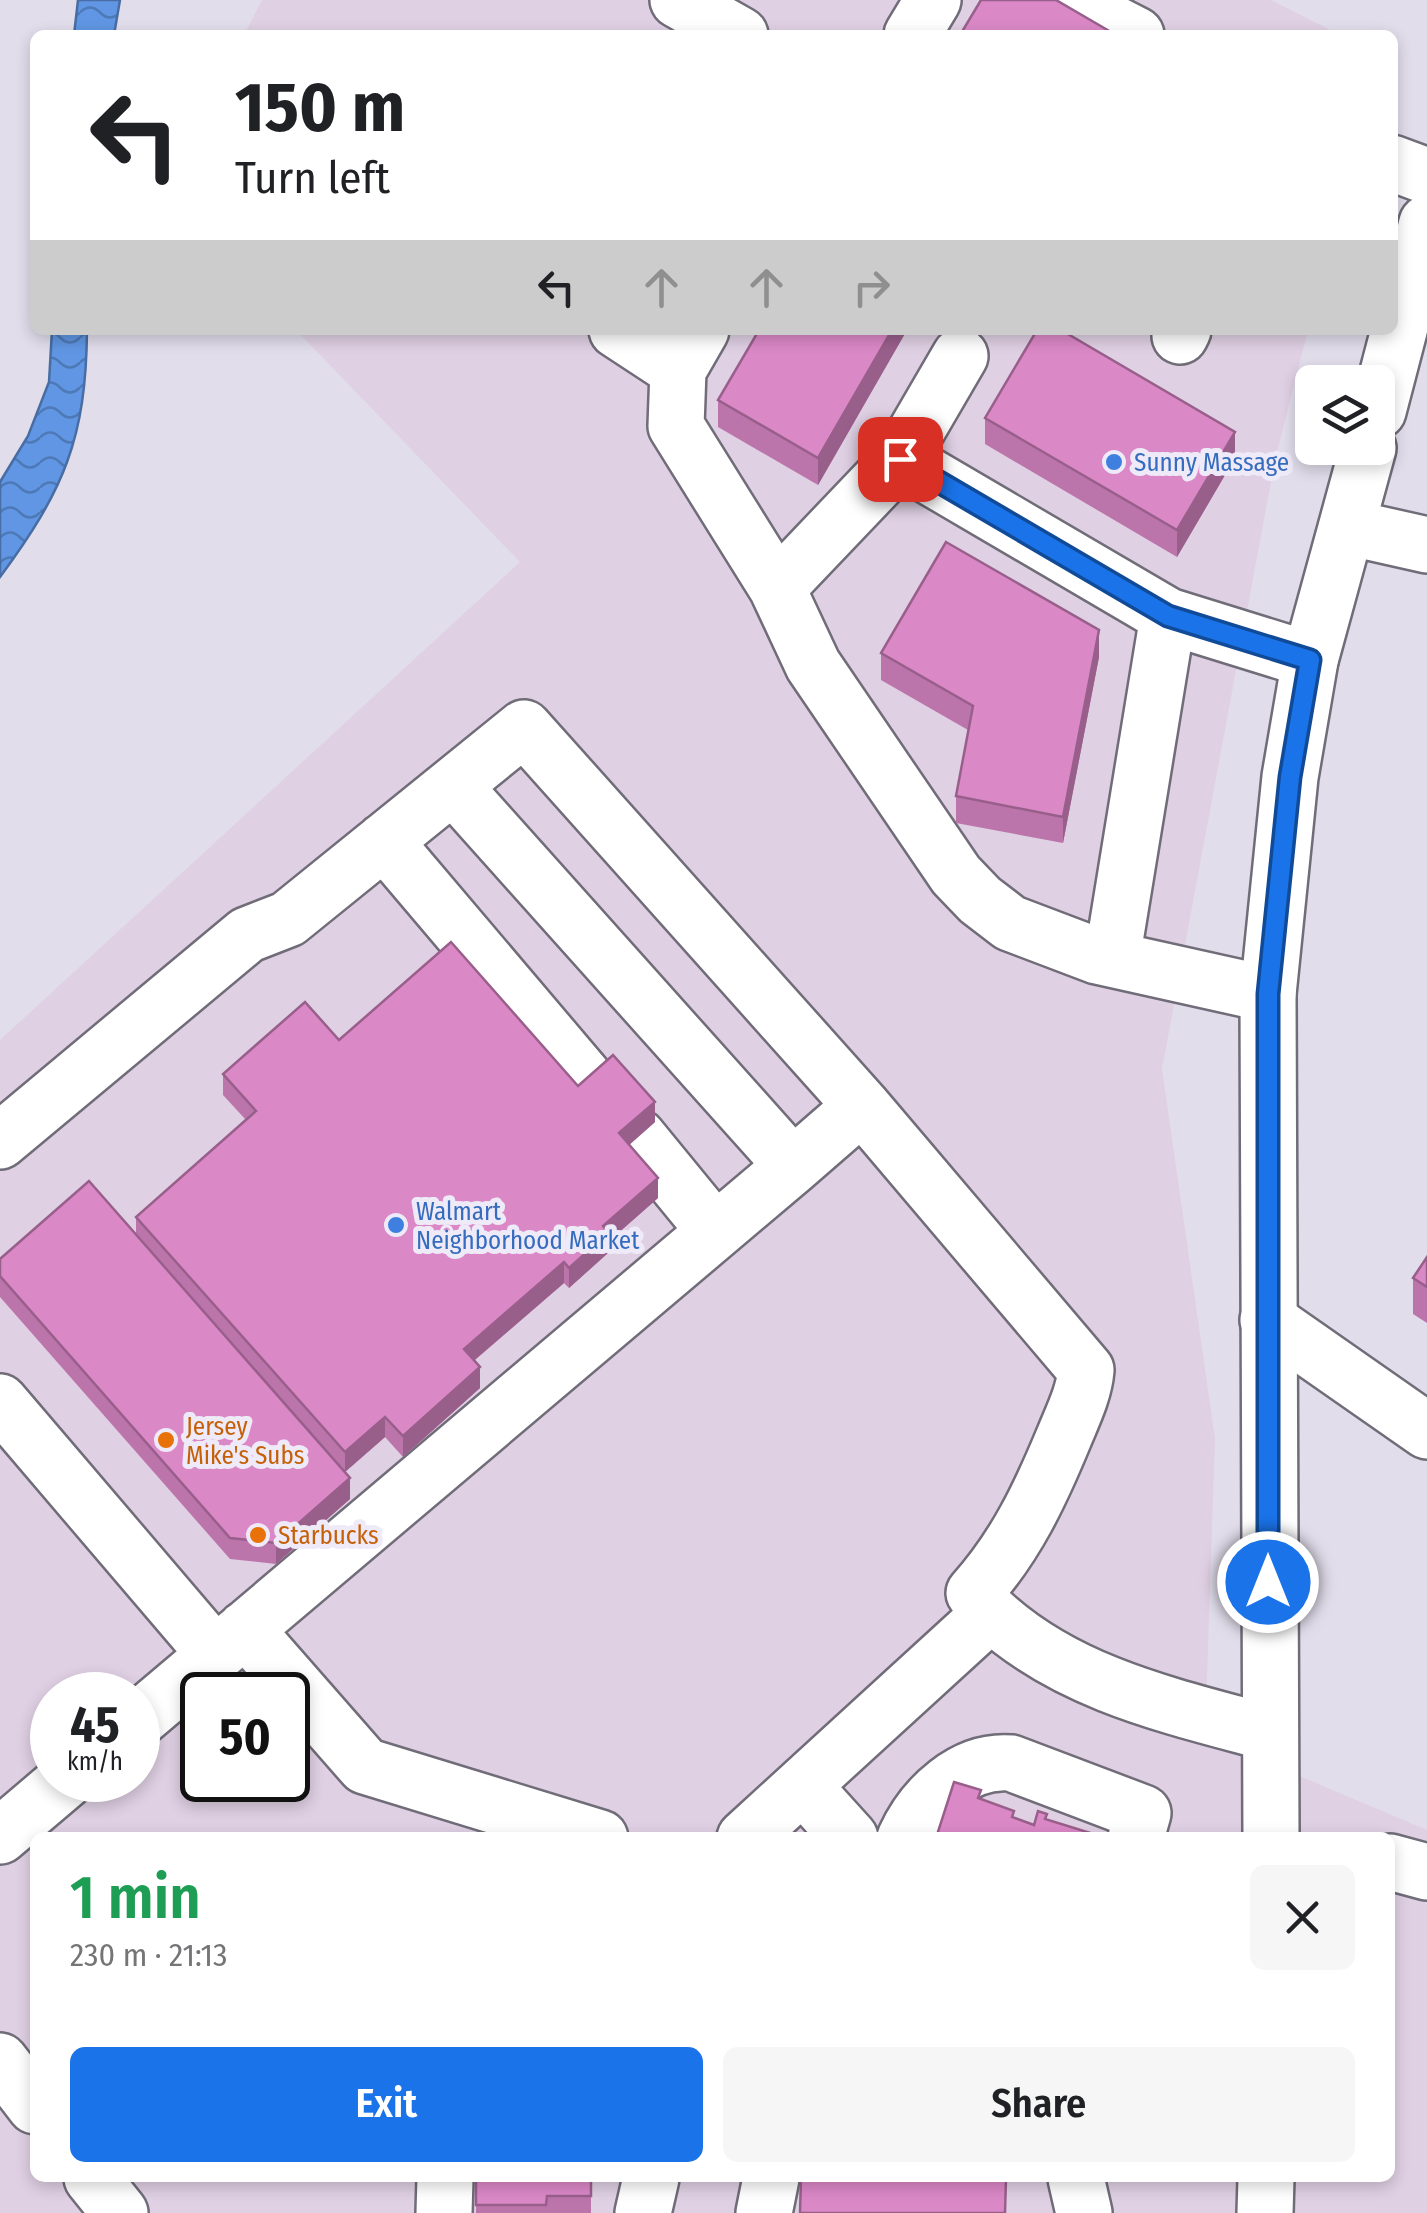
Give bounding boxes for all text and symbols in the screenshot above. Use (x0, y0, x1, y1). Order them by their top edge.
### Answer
text: 150 m (235, 66, 405, 150)
icon: left (70, 70, 200, 200)
text: Turn left (235, 151, 390, 205)
icon: left (529, 260, 584, 315)
icon: ahead (634, 260, 689, 315)
icon: ahead (739, 260, 794, 315)
icon: right (844, 260, 899, 315)
map controls (1295, 365, 1395, 465)
button: layers (1295, 365, 1395, 465)
pin (858, 417, 943, 502)
icon: arrive (873, 432, 928, 487)
place label: Sunny Massage (1134, 448, 1289, 478)
marker: Sunny Massage (1103, 451, 1125, 473)
place label: Walmart Neighborhood Market (416, 1197, 640, 1256)
marker: Walmart Neighborhood Market (385, 1214, 407, 1236)
place label: Jersey Mike's Subs (186, 1412, 304, 1471)
marker: Jersey Mike's Subs (155, 1429, 177, 1451)
place label: Starbucks (278, 1521, 379, 1551)
marker: Starbucks (247, 1524, 269, 1546)
position arrow (1216, 1530, 1320, 1634)
speed limit sign: 50 (180, 1672, 310, 1802)
text: 45 (70, 1695, 120, 1755)
text: km/h (67, 1747, 123, 1777)
text: 1 min (70, 1862, 201, 1934)
button: close (1250, 1865, 1355, 1970)
text: 230 m · 21:13 (70, 1936, 227, 1974)
button: Exit (70, 2047, 703, 2162)
button: Share (723, 2047, 1355, 2162)

